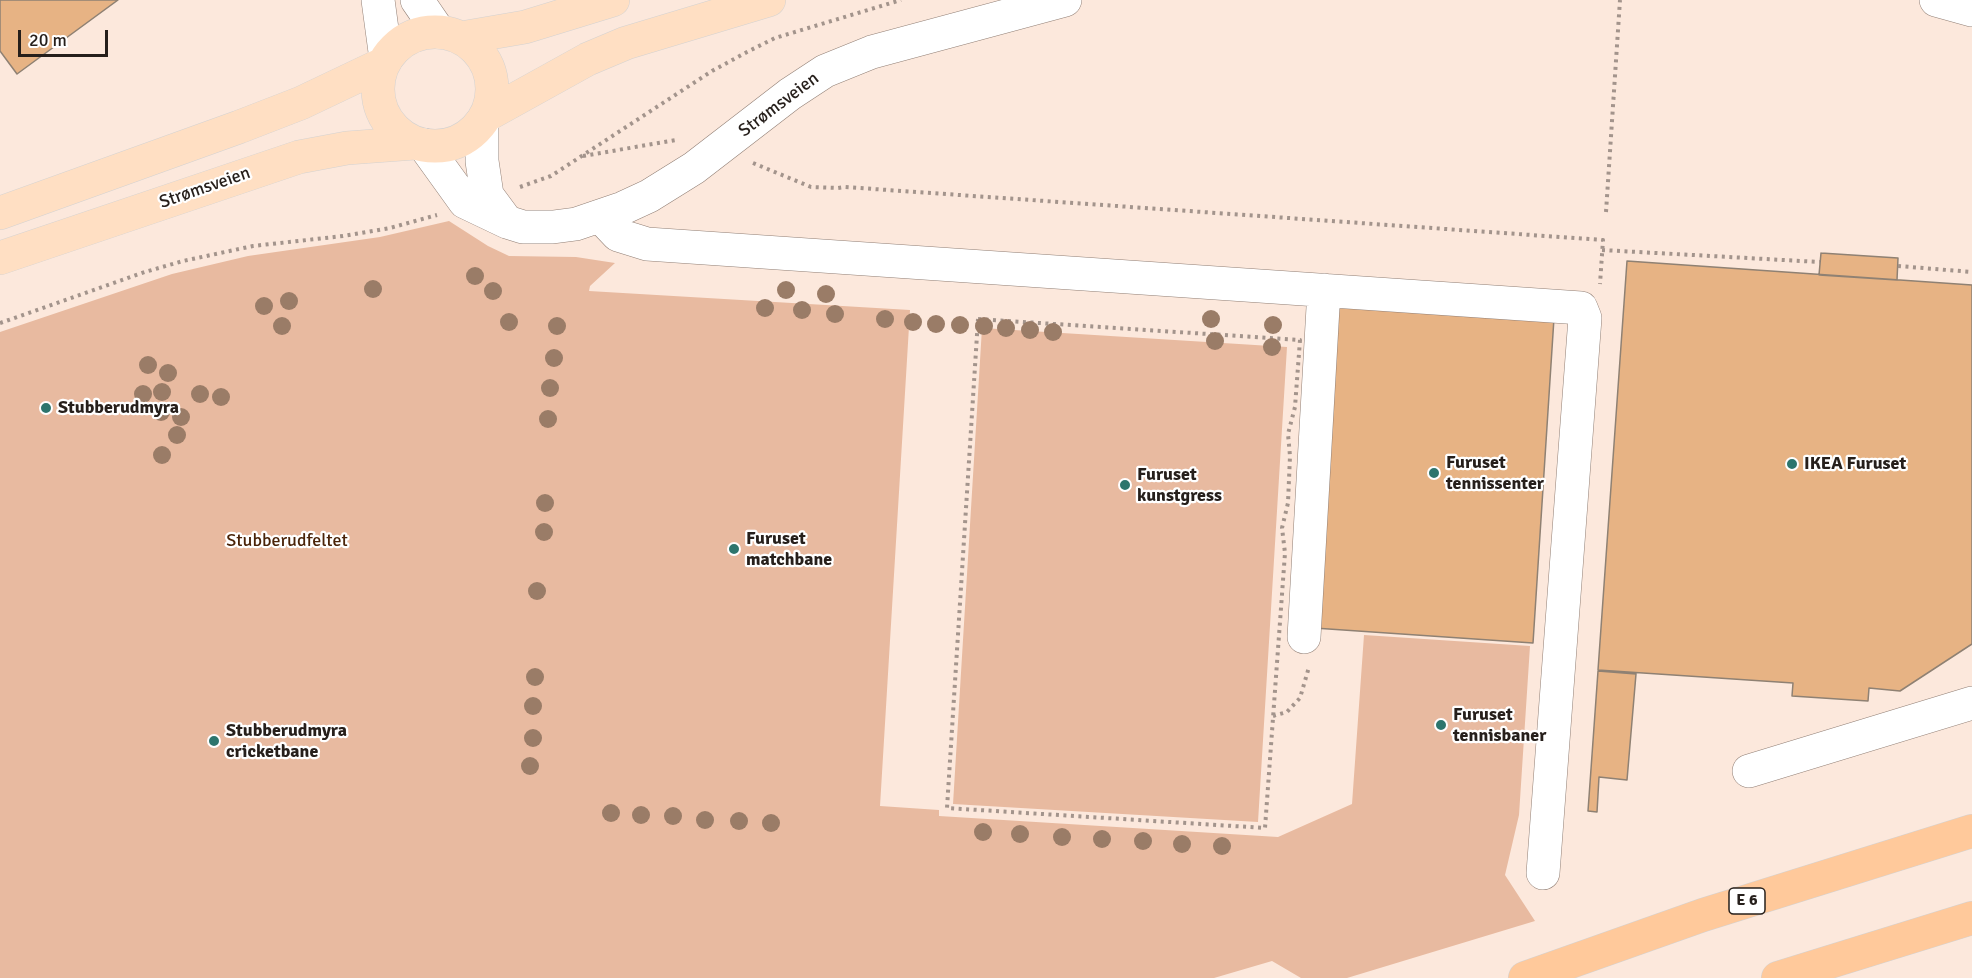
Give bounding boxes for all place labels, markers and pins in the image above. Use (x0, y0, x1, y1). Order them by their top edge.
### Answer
place label: Stubberudmyra (58, 397, 179, 419)
marker: Stubberudmyra (39, 401, 53, 415)
place label: Furuset tennissenter (1446, 452, 1544, 494)
place label: IKEA Furuset (1804, 453, 1906, 475)
marker: IKEA Furuset (1785, 457, 1799, 471)
place label: Furuset kunstgress (1137, 464, 1222, 506)
marker: Furuset tennissenter (1427, 466, 1441, 480)
marker: Furuset kunstgress (1118, 478, 1132, 492)
place label: Furuset matchbane (746, 528, 832, 570)
marker: Furuset matchbane (727, 542, 741, 556)
place label: Furuset tennisbaner (1453, 704, 1546, 746)
marker: Furuset tennisbaner (1434, 718, 1448, 732)
place label: Stubberudmyra cricketbane (226, 720, 347, 762)
marker: Stubberudmyra cricketbane (207, 734, 221, 748)

